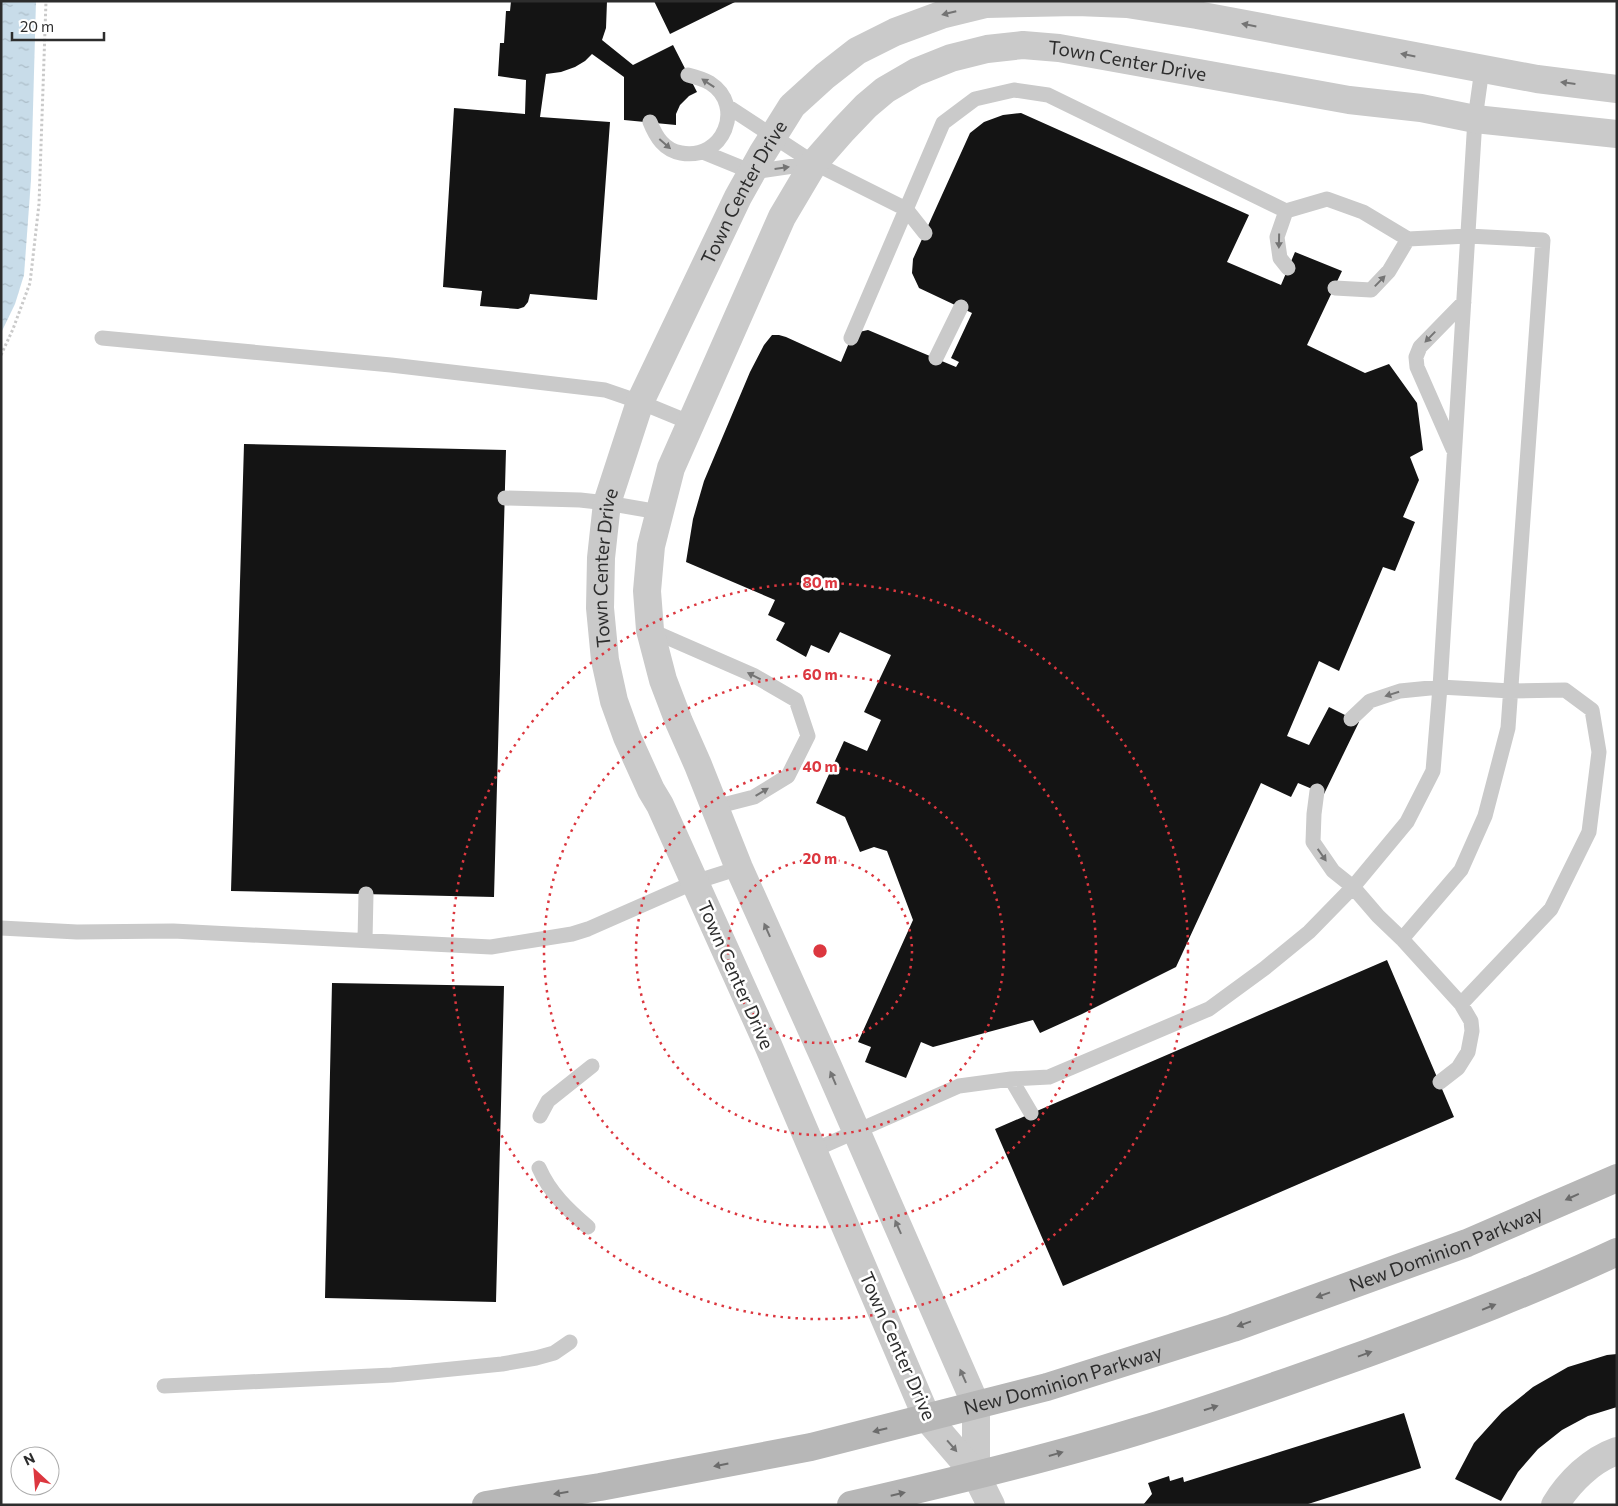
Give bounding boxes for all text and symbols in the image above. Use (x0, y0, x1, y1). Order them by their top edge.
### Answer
one-way arrow (942, 9, 957, 17)
scale bar (12, 10, 105, 42)
text: 20 m (20, 17, 54, 35)
one-way arrow (1240, 20, 1256, 28)
street label: Town Center Drive (1047, 35, 1208, 85)
one-way arrow (1401, 51, 1416, 59)
one-way arrow (701, 79, 715, 88)
one-way arrow (1560, 79, 1576, 87)
street label: Town Center Drive (695, 116, 791, 268)
one-way arrow (658, 139, 671, 150)
one-way arrow (775, 164, 791, 172)
one-way arrow (1275, 233, 1283, 249)
one-way arrow (1374, 275, 1386, 287)
one-way arrow (1424, 331, 1436, 343)
street label: Town Center Drive (588, 485, 622, 649)
text: 80 m (802, 573, 838, 591)
text: 60 m (802, 665, 838, 683)
one-way arrow (746, 672, 761, 680)
one-way arrow (1384, 690, 1399, 698)
text: 40 m (802, 757, 838, 775)
one-way arrow (755, 788, 768, 797)
one-way arrow (1317, 848, 1327, 861)
text: 20 m (803, 849, 837, 867)
street label: Town Center Drive (693, 897, 780, 1053)
one-way arrow (762, 923, 770, 937)
centre of rings (811, 942, 829, 960)
one-way arrow (829, 1070, 837, 1085)
one-way arrow (1565, 1194, 1579, 1202)
street label: New Dominion Parkway (1346, 1200, 1546, 1296)
one-way arrow (893, 1220, 901, 1234)
street label: Town Center Drive (855, 1268, 942, 1424)
one-way arrow (1316, 1292, 1331, 1299)
one-way arrow (1482, 1302, 1496, 1310)
one-way arrow (1236, 1320, 1251, 1328)
street label: New Dominion Parkway (961, 1339, 1165, 1419)
one-way arrow (1358, 1350, 1373, 1358)
one-way arrow (959, 1369, 967, 1383)
one-way arrow (1204, 1403, 1219, 1411)
one-way arrow (872, 1426, 887, 1434)
one-way arrow (946, 1440, 957, 1453)
north arrow (10, 1446, 60, 1496)
text: N (21, 1449, 38, 1469)
one-way arrow (1048, 1450, 1063, 1458)
one-way arrow (713, 1461, 729, 1469)
one-way arrow (553, 1489, 569, 1497)
one-way arrow (891, 1490, 906, 1498)

